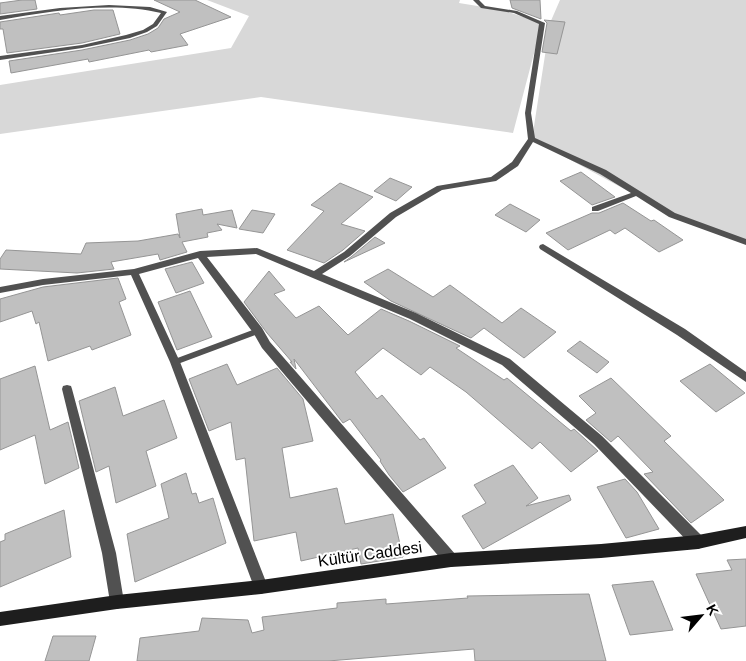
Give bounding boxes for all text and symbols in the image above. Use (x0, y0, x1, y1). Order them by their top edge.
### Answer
street label: Kültür Caddesi (317, 538, 423, 570)
north arrow (676, 591, 726, 641)
text: K (703, 602, 722, 618)

